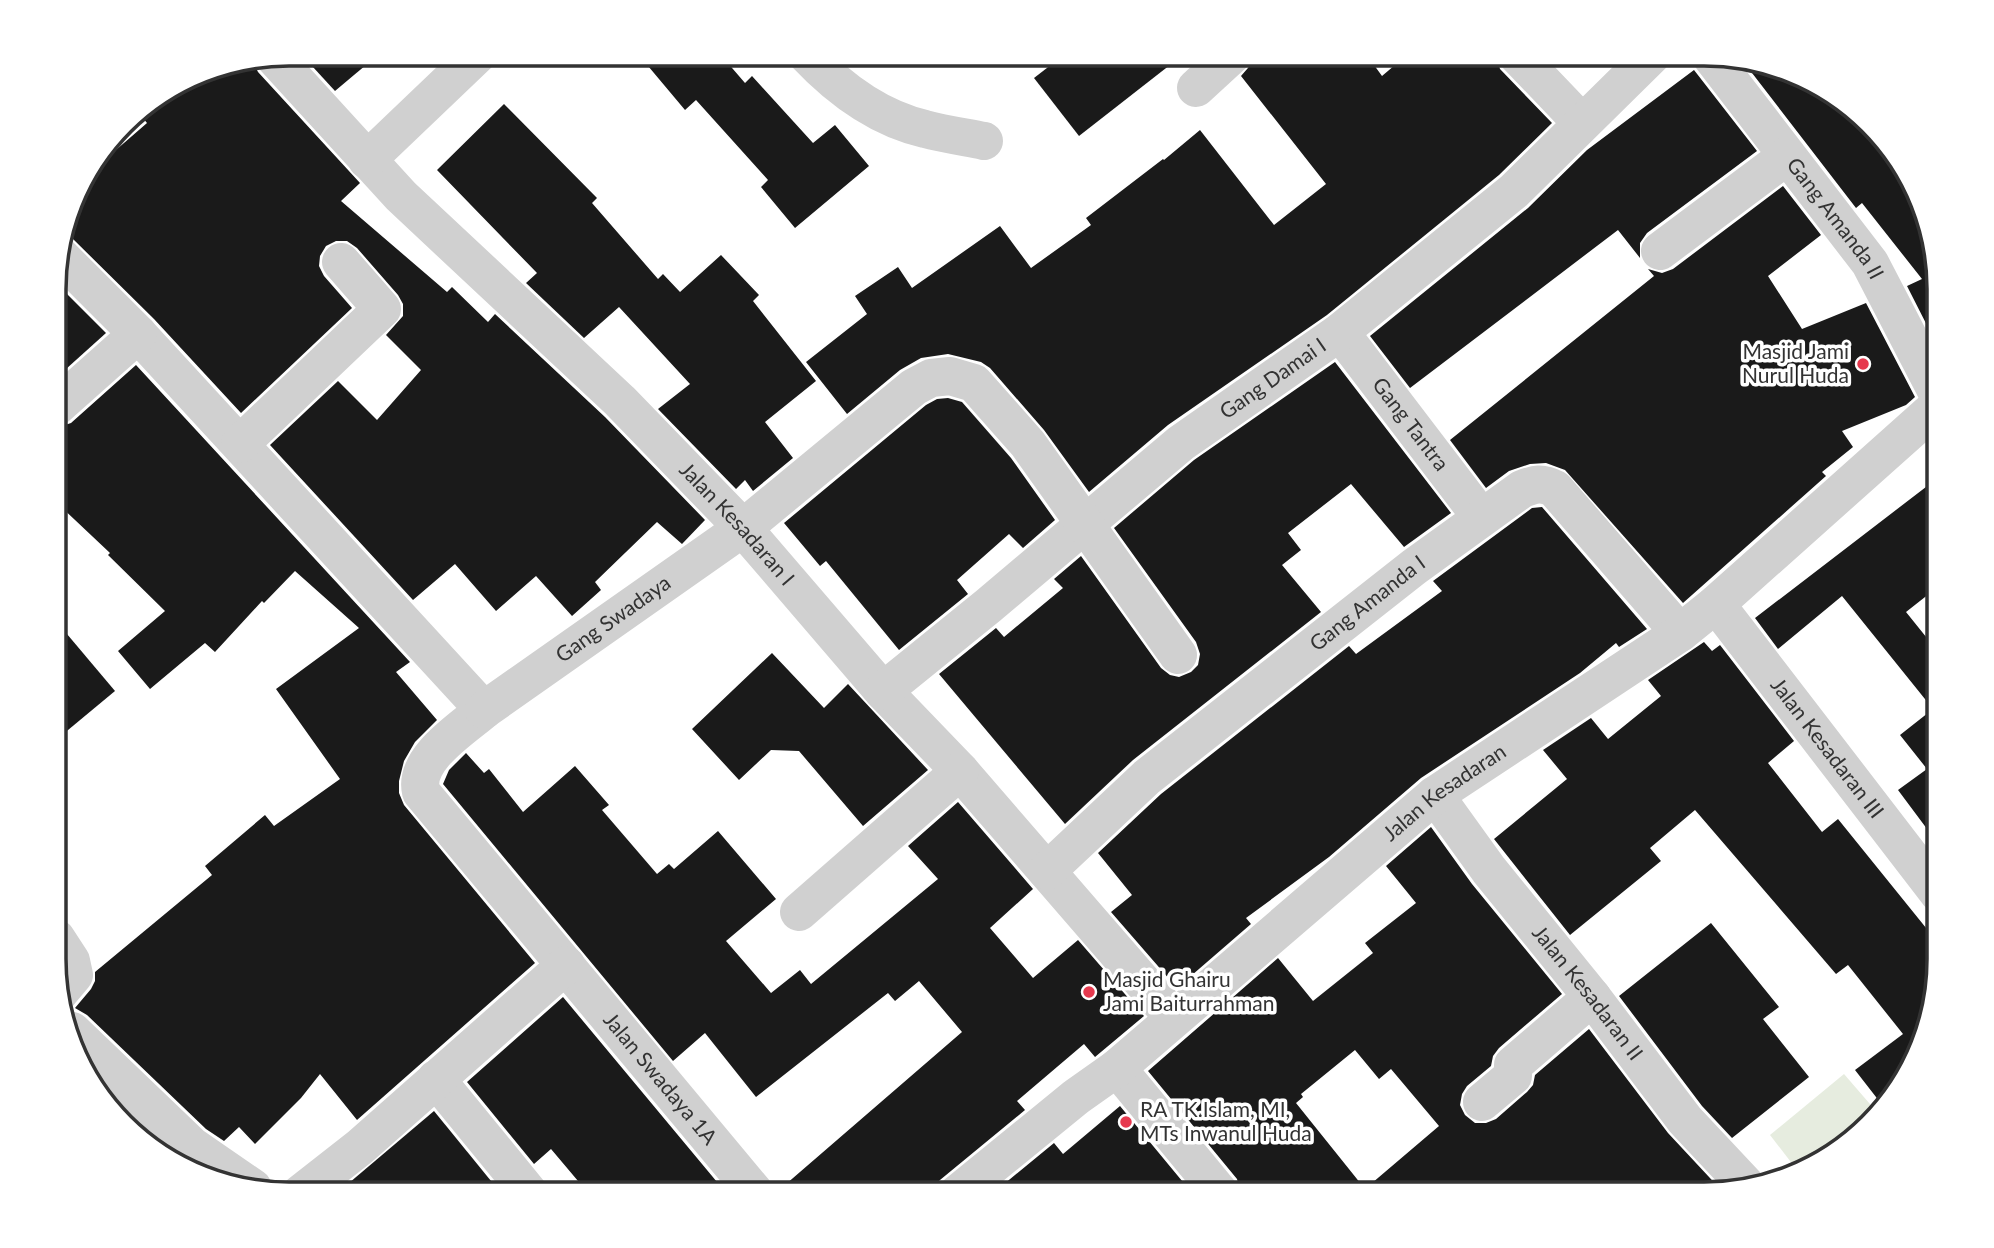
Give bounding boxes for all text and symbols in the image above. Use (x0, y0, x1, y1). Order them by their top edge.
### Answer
street label: Gang Amanda II (1782, 152, 1890, 283)
street label: Gang Damai I (1214, 332, 1330, 423)
place label: Masjid Jami Nurul Huda (1742, 338, 1849, 387)
marker: Masjid Jami Nurul Huda (1855, 356, 1871, 372)
street label: Gang Tantra (1368, 372, 1455, 475)
street label: Jalan Kesadaran I (675, 456, 801, 590)
street label: Gang Amanda I (1304, 549, 1429, 655)
street label: Gang Swadaya (550, 569, 675, 667)
street label: Jalan Kesadaran III (1766, 672, 1890, 822)
street label: Jalan Kesadaran (1377, 738, 1510, 845)
street label: Jalan Kesadaran II (1528, 920, 1649, 1064)
place label: Masjid Ghairu Jami Baiturrahman (1103, 966, 1274, 1015)
marker: Masjid Ghairu Jami Baiturrahman (1081, 984, 1097, 1000)
street label: Jalan Swadaya 1A (599, 1007, 724, 1149)
place label: RA TK.Islam, MI, MTs Inwanul Huda (1140, 1096, 1312, 1145)
marker: RA TK.Islam, MI, MTs Inwanul Huda (1118, 1114, 1134, 1130)

